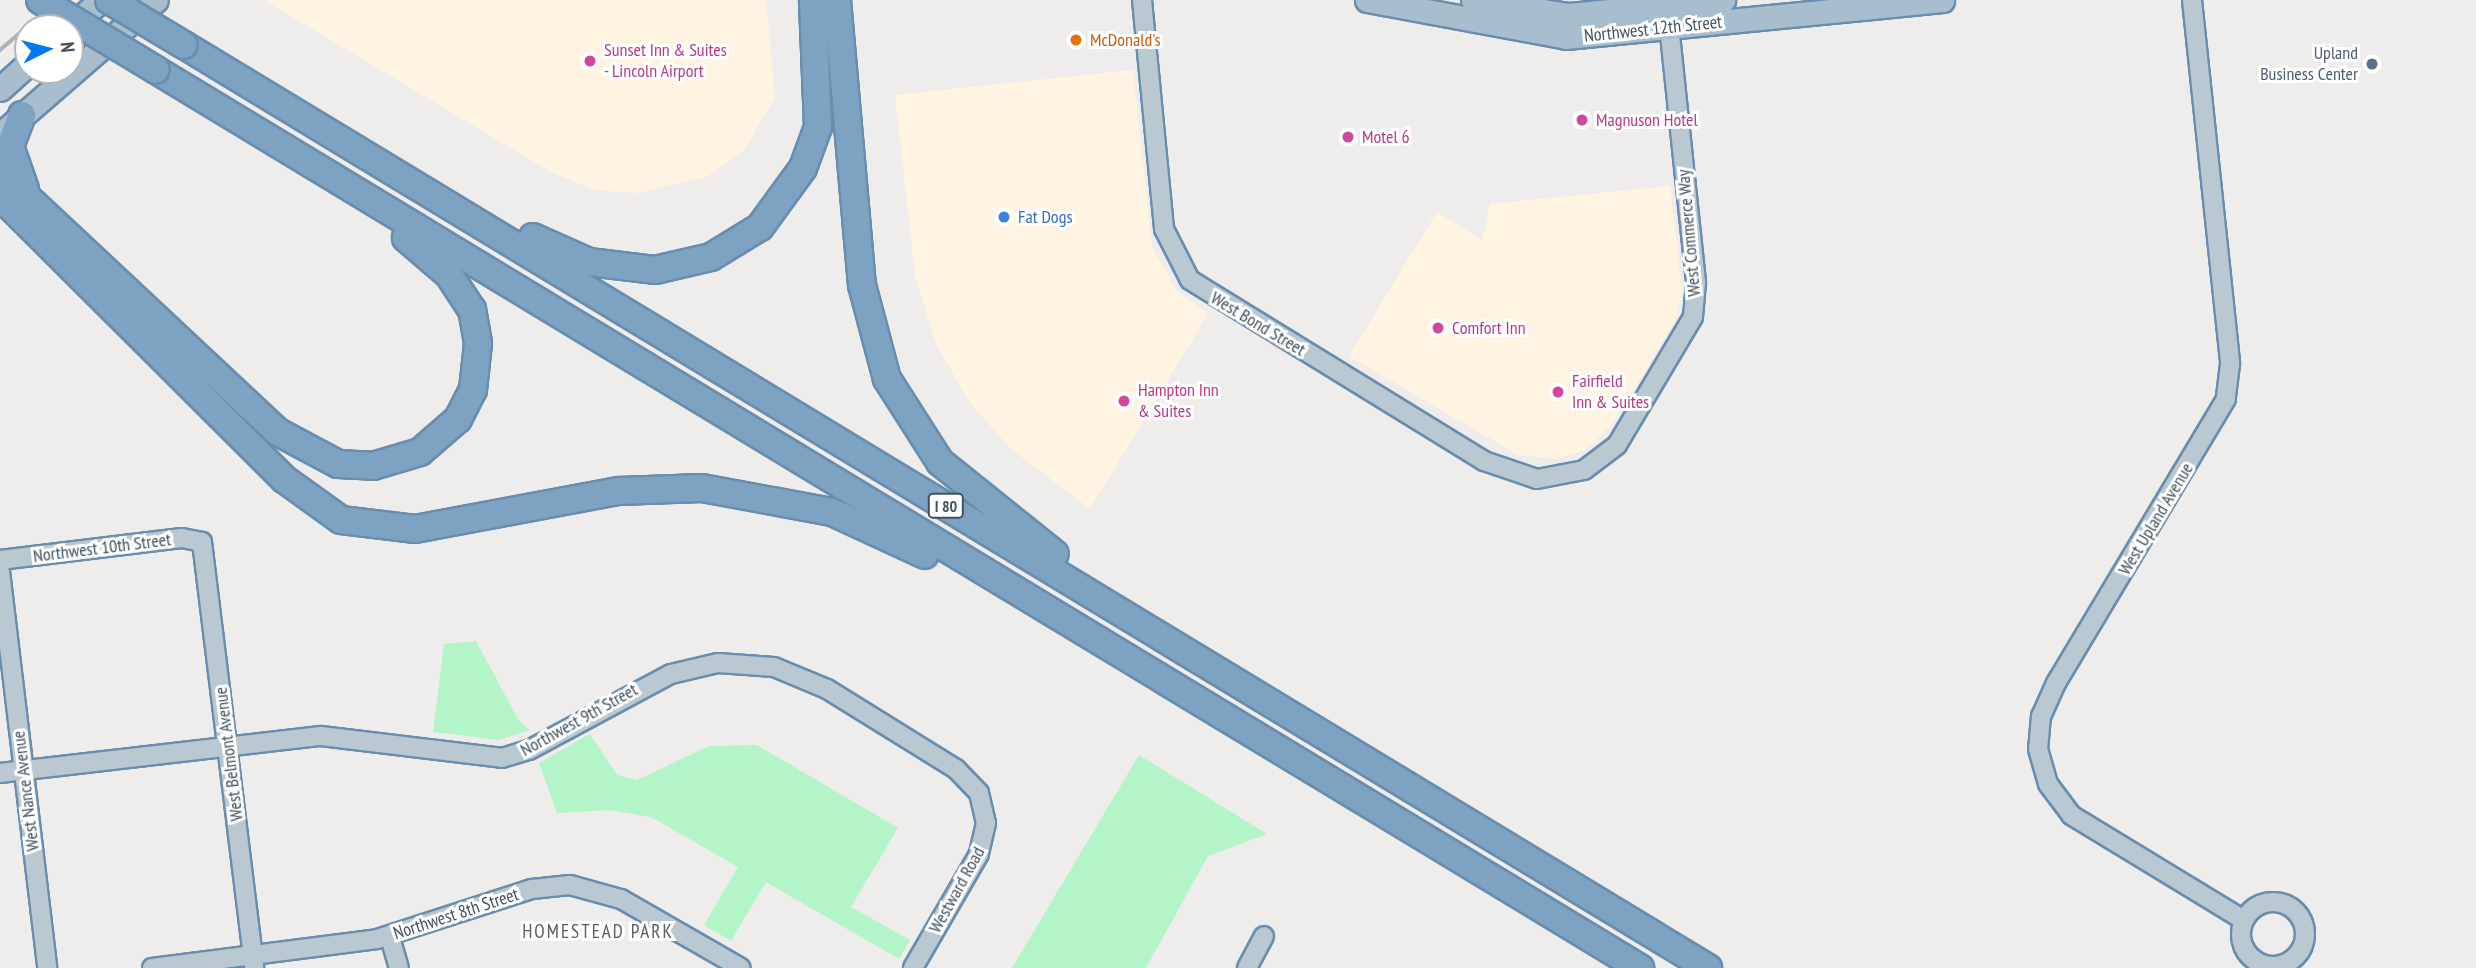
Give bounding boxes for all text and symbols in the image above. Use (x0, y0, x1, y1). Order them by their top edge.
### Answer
street label: Northwest 12th Street (1583, 11, 1723, 47)
north arrow (14, 14, 84, 84)
place label: McDonald's (1090, 29, 1161, 51)
marker: McDonald's (1068, 32, 1084, 48)
place label: Sunset Inn & Suites - Lincoln Airport (604, 40, 727, 82)
text: N (55, 41, 80, 53)
place label: Upland Business Center (2260, 43, 2358, 86)
marker: Sunset Inn & Suites - Lincoln Airport (582, 53, 598, 69)
marker: Upland Business Center (2364, 56, 2380, 72)
place label: Magnuson Hotel (1596, 109, 1698, 131)
marker: Magnuson Hotel (1574, 112, 1590, 128)
place label: Motel 6 (1362, 126, 1410, 148)
marker: Motel 6 (1340, 129, 1356, 145)
street label: West Commerce Way (1673, 168, 1705, 298)
place label: Fat Dogs (1018, 206, 1072, 228)
marker: Fat Dogs (996, 209, 1012, 225)
street label: West Bond Street (1207, 287, 1309, 361)
place label: Comfort Inn (1452, 317, 1526, 339)
marker: Comfort Inn (1430, 320, 1446, 336)
place label: Fairfield Inn & Suites (1572, 371, 1649, 414)
place label: Hampton Inn & Suites (1138, 380, 1219, 422)
marker: Fairfield Inn & Suites (1550, 384, 1566, 400)
marker: Hampton Inn & Suites (1116, 393, 1132, 409)
street label: West Upland Avenue (2114, 459, 2198, 579)
road number: I 80 (927, 494, 965, 519)
street label: Northwest 10th Street (32, 529, 172, 567)
street label: Northwest 9th Street (517, 679, 641, 761)
street label: West Belmont Avenue (210, 685, 248, 823)
street label: West Nance Avenue (8, 729, 44, 853)
street label: Westward Road (925, 843, 989, 937)
street label: Northwest 8th Street (391, 884, 521, 944)
district label: HOMESTEAD PARK (524, 921, 672, 943)

